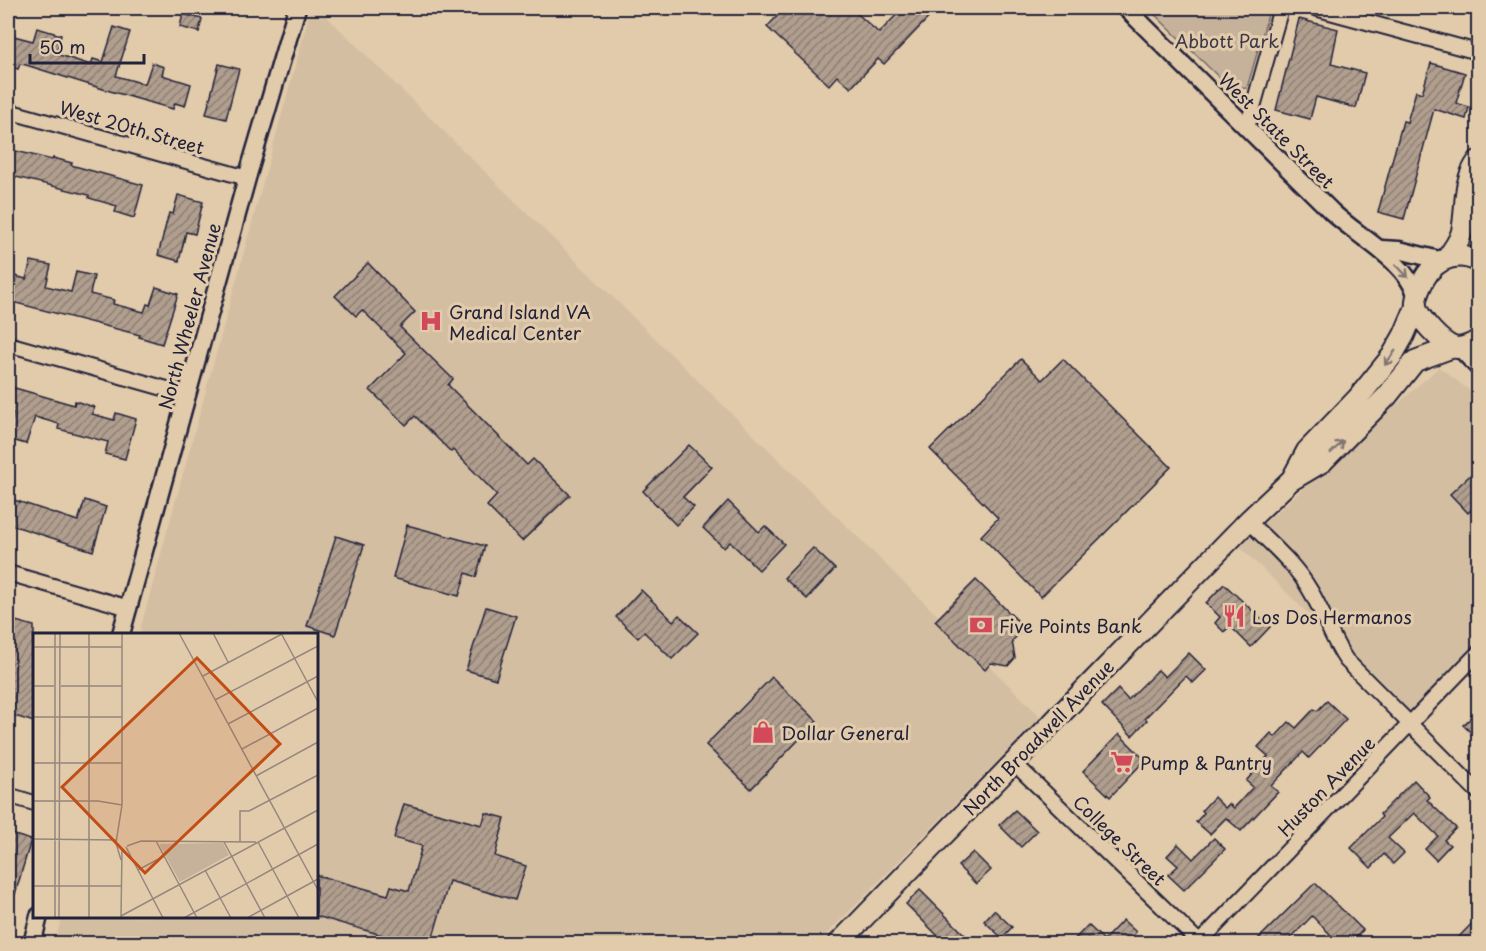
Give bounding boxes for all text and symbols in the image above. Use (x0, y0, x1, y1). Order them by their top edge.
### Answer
scale bar (30, 27, 144, 65)
park label: Abbott Park (1175, 27, 1279, 54)
text: 50 m (39, 33, 86, 60)
street label: West State Street (1213, 66, 1341, 194)
street label: West 20th Street (56, 93, 208, 161)
street label: North Wheeler Avenue (151, 219, 227, 412)
one-way arrow (1395, 263, 1409, 278)
place label: Grand Island VA Medical Center (449, 298, 591, 346)
hospital icon: Grand Island VA Medical Center (418, 308, 444, 334)
one-way arrow (1384, 350, 1396, 366)
one-way arrow (1330, 440, 1345, 454)
restaurant icon: Los Dos Hermanos (1221, 603, 1247, 629)
place label: Los Dos Hermanos (1252, 603, 1412, 630)
bank icon: Five Points Bank (968, 612, 994, 638)
place label: Five Points Bank (999, 612, 1142, 639)
inset map (33, 633, 318, 918)
street label: North Broadwell Avenue (956, 653, 1120, 821)
shop icon: Dollar General (750, 719, 776, 745)
place label: Dollar General (781, 719, 910, 746)
street label: Huston Avenue (1271, 730, 1381, 842)
supermarket icon: Pump & Pantry (1109, 749, 1135, 775)
place label: Pump & Pantry (1140, 749, 1272, 776)
street label: College Street (1067, 788, 1173, 892)

